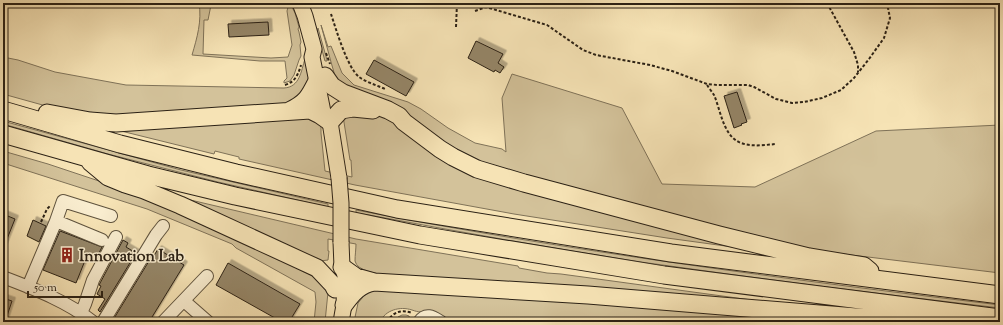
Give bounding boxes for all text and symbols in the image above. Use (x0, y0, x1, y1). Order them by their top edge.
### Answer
building icon: Innovation Lab (58, 246, 76, 264)
place label: Innovation Lab (79, 246, 184, 269)
scale bar (28, 273, 102, 299)
text: 50 m (33, 279, 57, 297)

